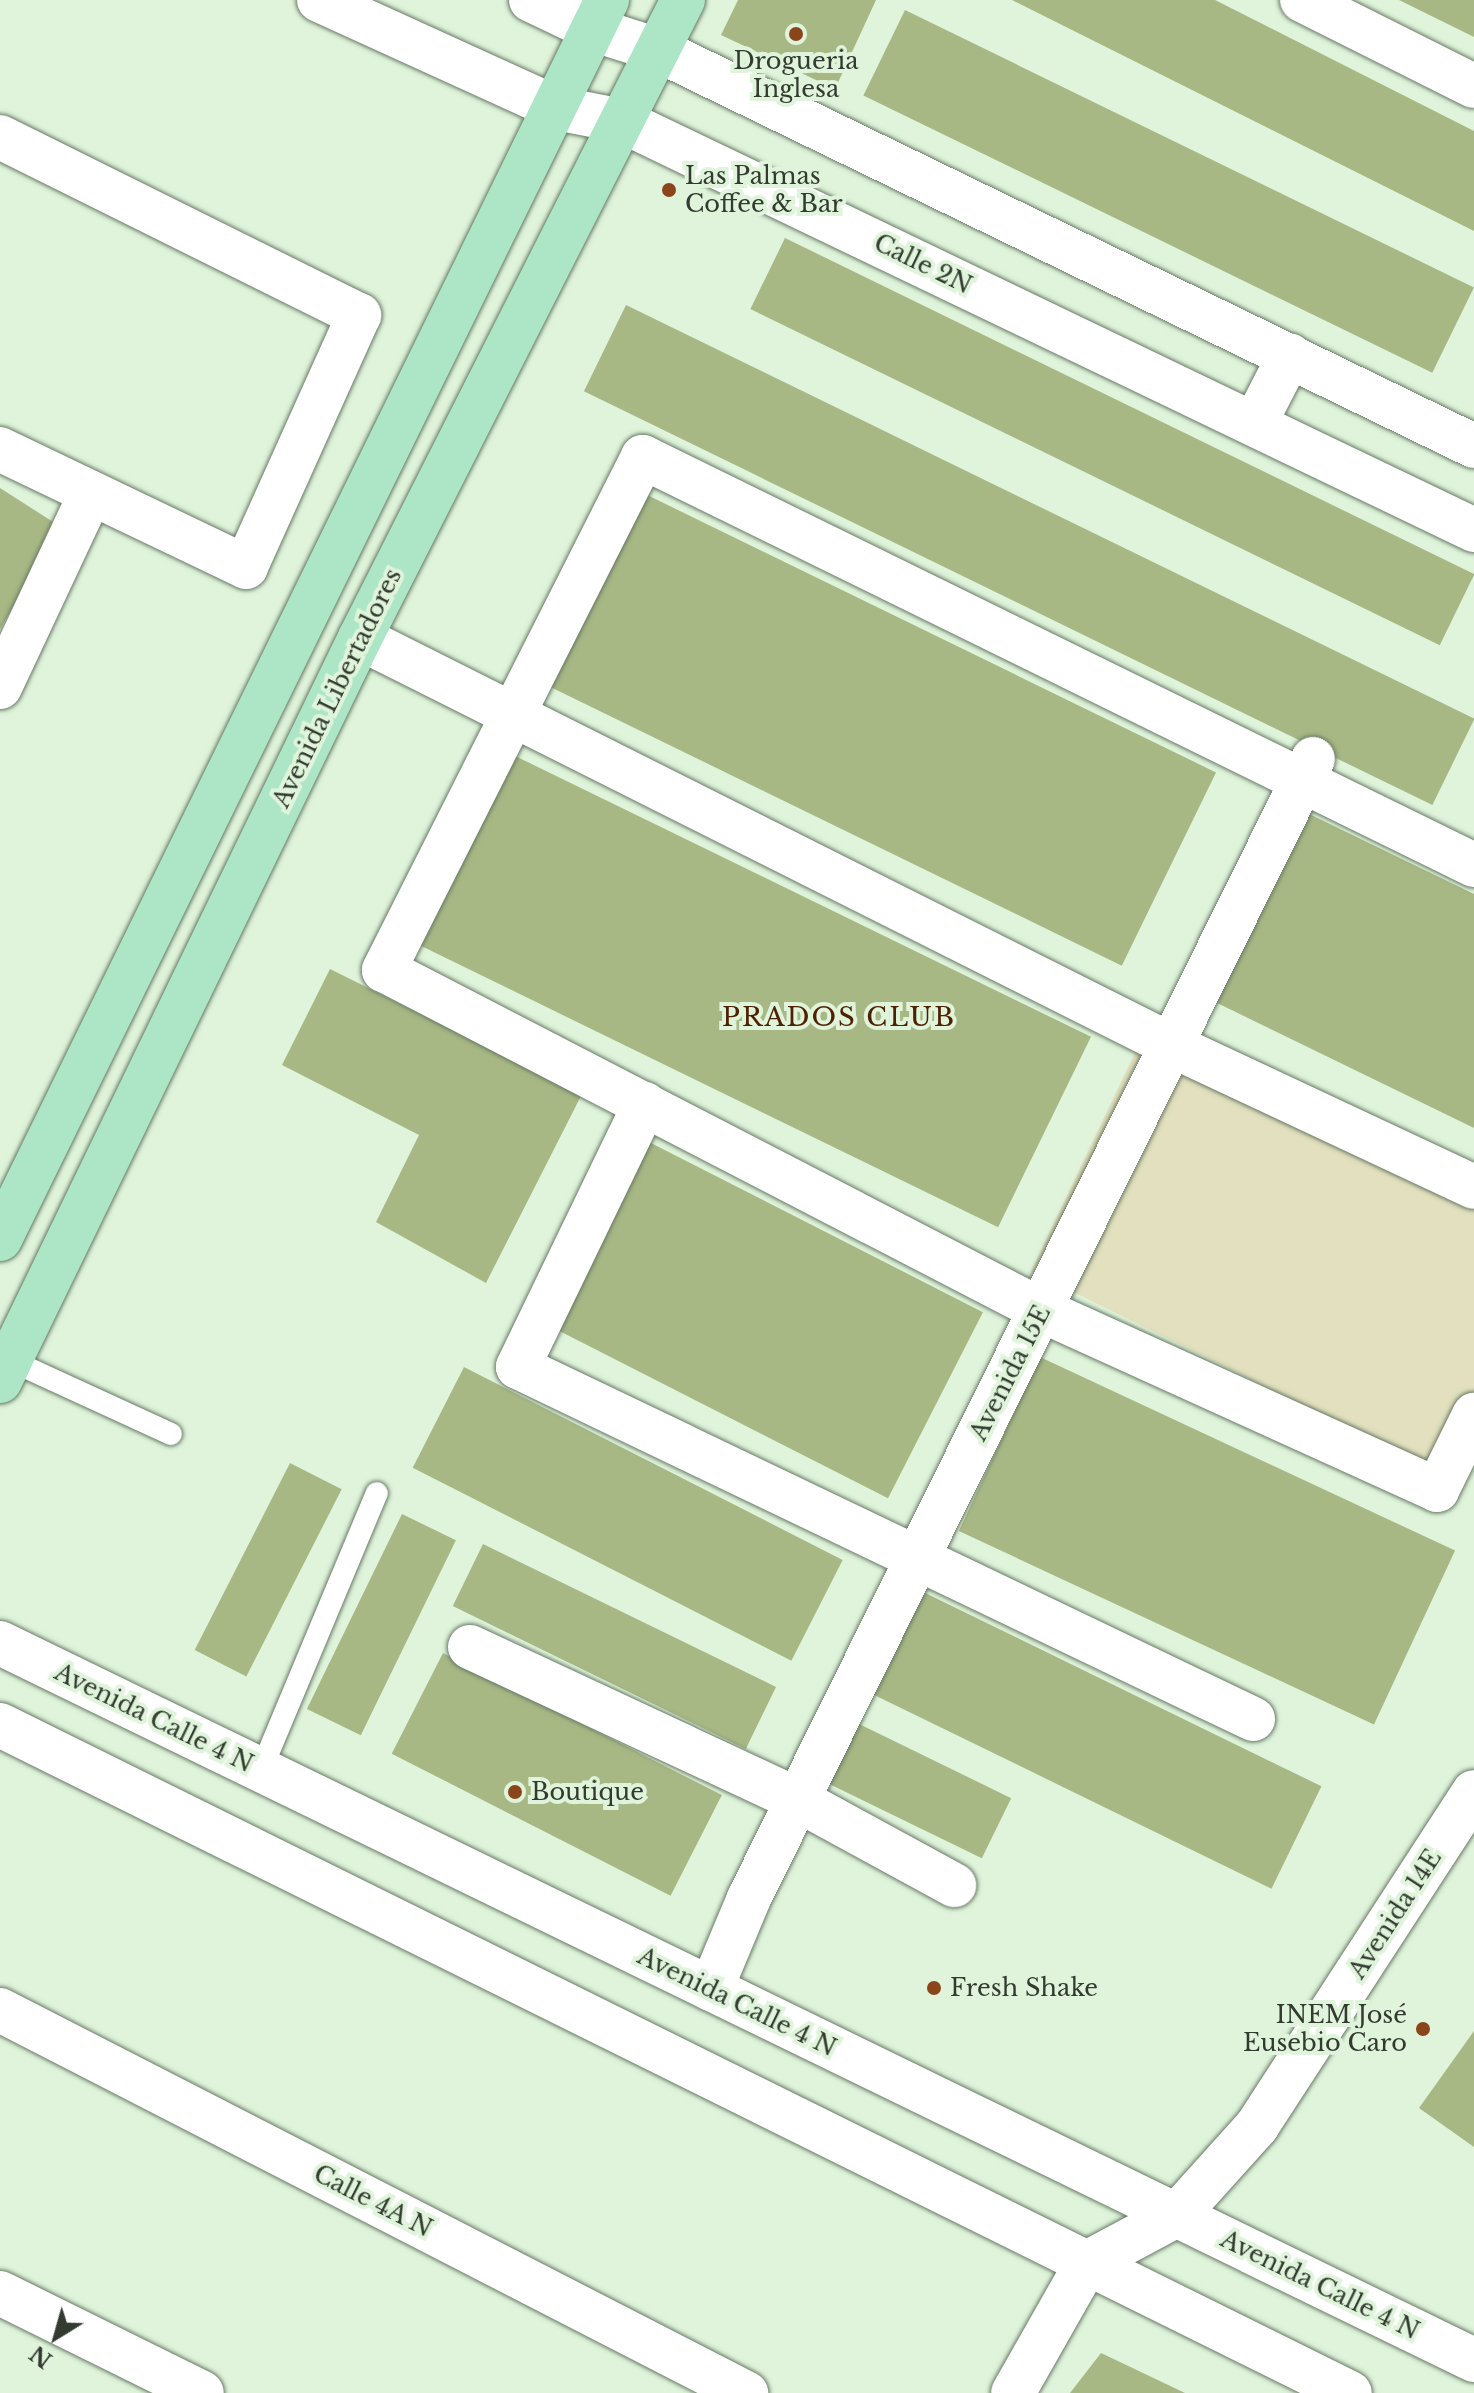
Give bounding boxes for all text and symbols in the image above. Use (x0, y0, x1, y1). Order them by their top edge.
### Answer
marker: Drogueria Inglesa (787, 25, 805, 43)
place label: Drogueria Inglesa (733, 47, 859, 103)
place label: Las Palmas Coffee & Bar (685, 162, 843, 218)
marker: Las Palmas Coffee & Bar (660, 181, 678, 199)
street label: Calle 2N (869, 228, 977, 300)
street label: Avenida Libertadores (266, 564, 408, 812)
district label: PRADOS CLUB (722, 1002, 956, 1034)
street label: Avenida 15E (964, 1301, 1056, 1445)
street label: Avenida Calle 4 N (50, 1657, 258, 1779)
place label: Boutique (531, 1778, 644, 1806)
marker: Boutique (506, 1783, 524, 1801)
street label: Avenida 14E (1343, 1844, 1447, 1984)
street label: Avenida Calle 4 N (633, 1941, 841, 2063)
place label: Fresh Shake (950, 1974, 1098, 2002)
marker: Fresh Shake (925, 1979, 943, 1997)
place label: INEM José Eusebio Caro (1243, 2001, 1407, 2057)
marker: INEM José Eusebio Caro (1414, 2020, 1432, 2038)
street label: Calle 4A N (309, 2159, 437, 2243)
street label: Avenida Calle 4 N (1216, 2224, 1424, 2346)
north arrow (16, 2297, 96, 2377)
text: N (25, 2340, 58, 2374)

